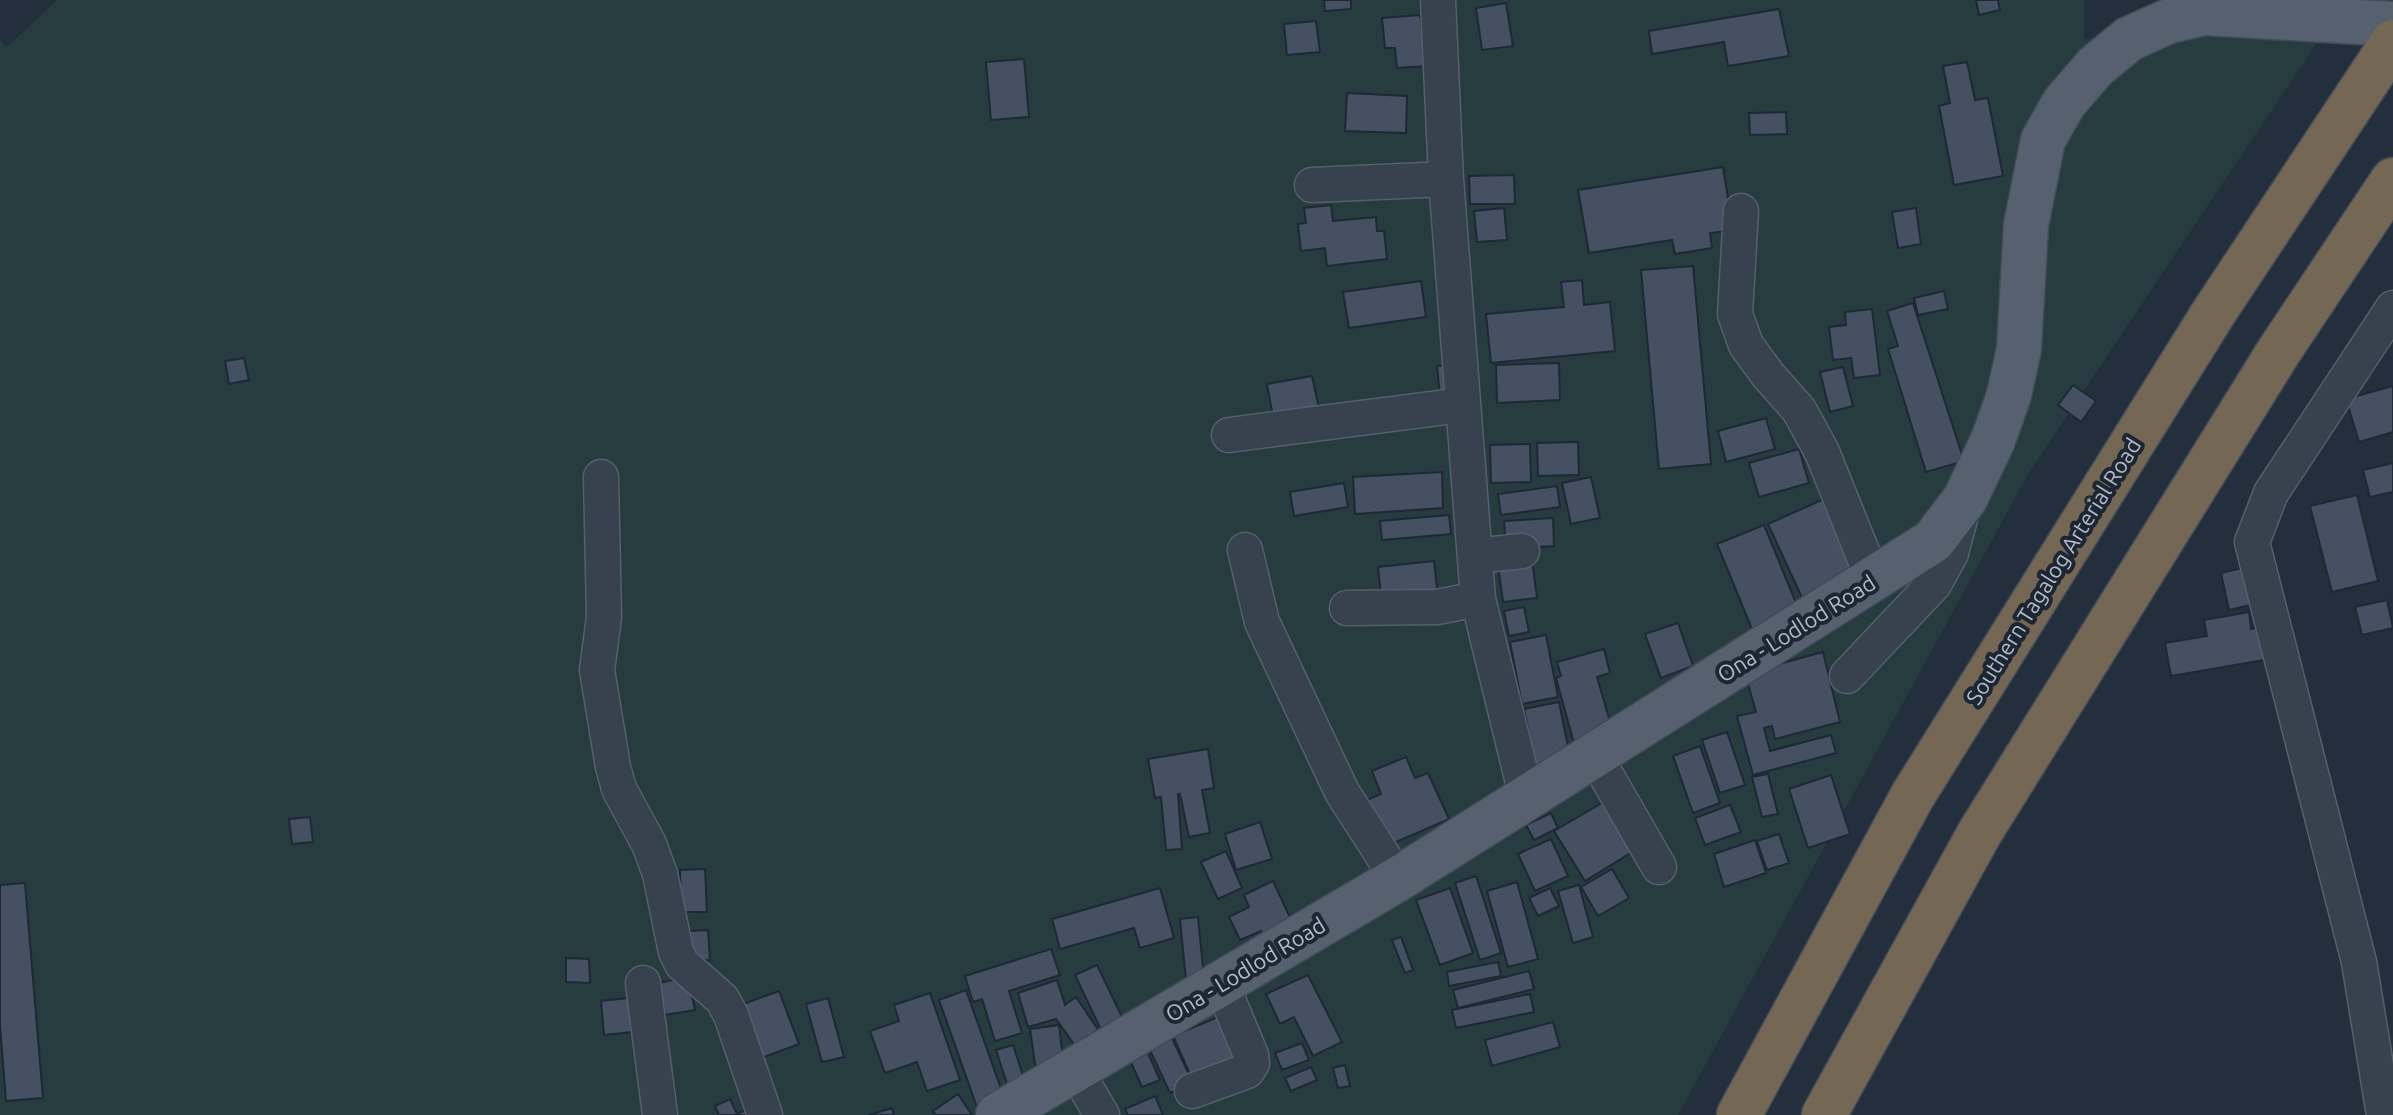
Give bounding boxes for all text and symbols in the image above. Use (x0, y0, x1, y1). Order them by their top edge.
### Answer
street label: Southern Tagalog Arterial Road (1960, 433, 2146, 709)
street label: Ona - Lodlod Road (1712, 569, 1880, 687)
street label: Ona - Lodlod Road (1161, 912, 1329, 1026)

